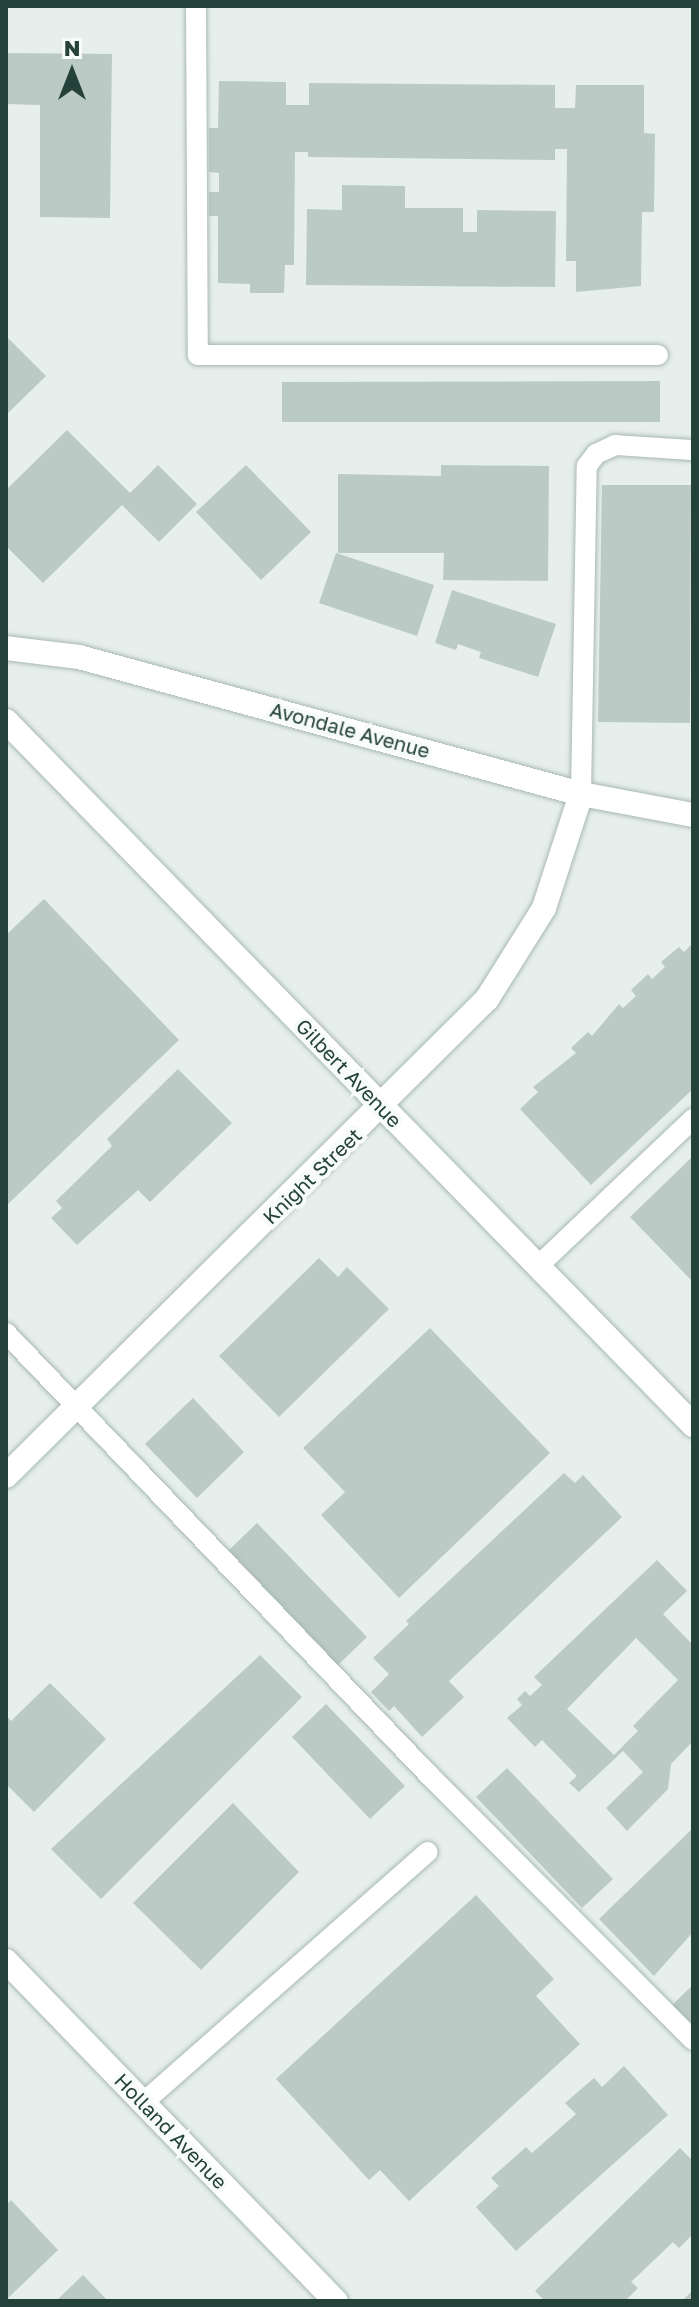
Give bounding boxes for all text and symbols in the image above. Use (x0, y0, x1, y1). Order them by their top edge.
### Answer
north arrow (32, 32, 112, 112)
text: N (64, 34, 80, 61)
street label: Avondale Avenue (268, 697, 432, 763)
street label: Gilbert Avenue (291, 1014, 407, 1132)
street label: Knight Street (258, 1123, 366, 1229)
street label: Holland Avenue (110, 2068, 232, 2194)

